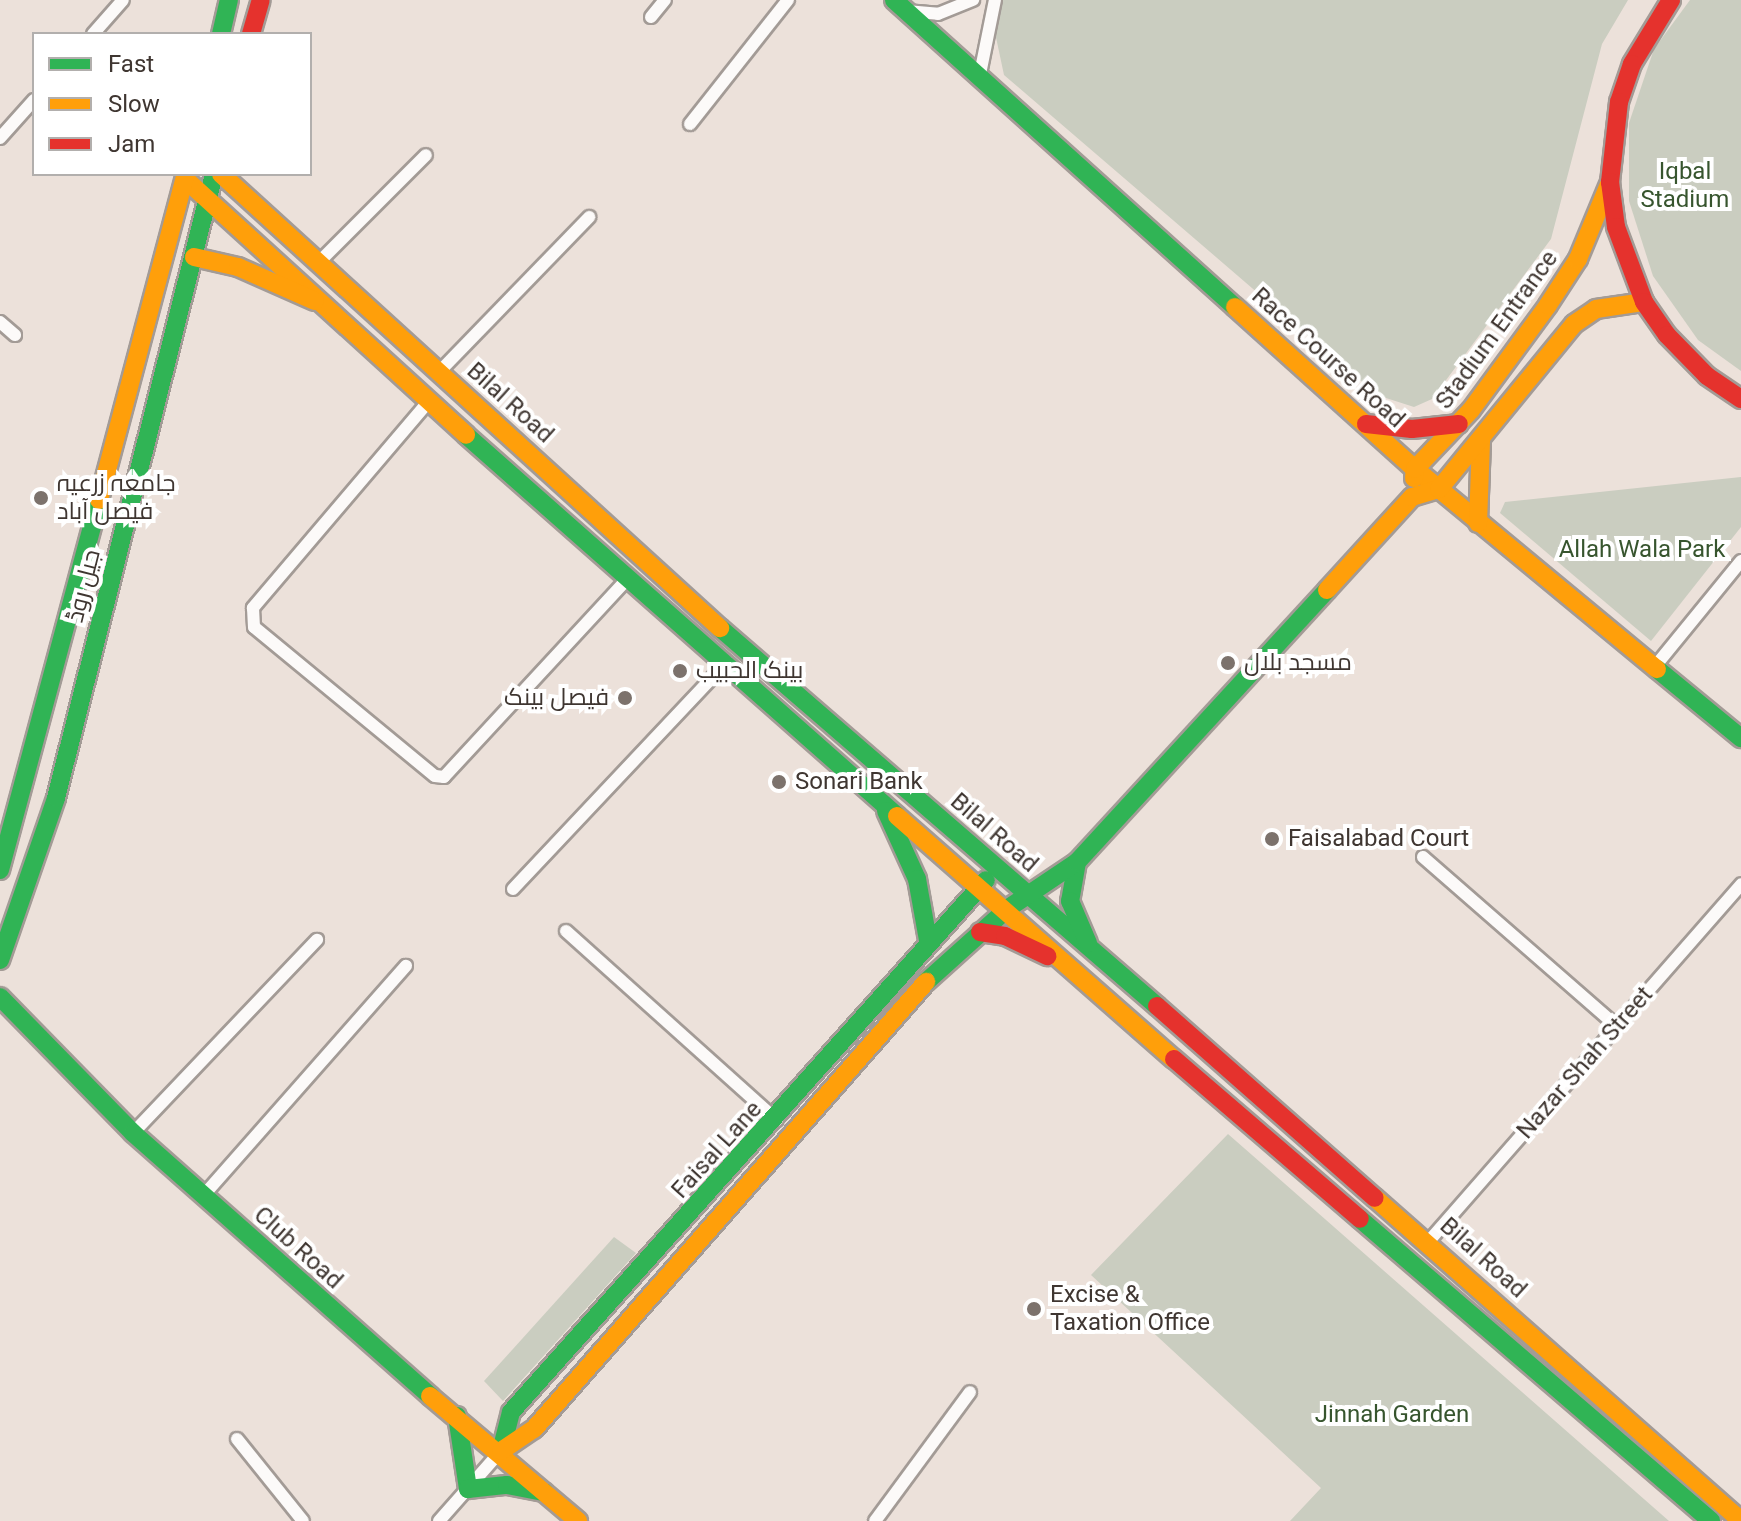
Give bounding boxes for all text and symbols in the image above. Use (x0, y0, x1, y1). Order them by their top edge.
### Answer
legend (32, 32, 312, 176)
text: Fast (108, 50, 154, 78)
text: Slow (108, 90, 160, 118)
text: Jam (108, 130, 155, 158)
park label: Iqbal Stadium (1641, 158, 1729, 214)
street label: Stadium Entrance (1430, 245, 1564, 415)
street label: Race Course Road (1246, 282, 1410, 434)
street label: Bilal Road (461, 357, 559, 449)
place label: جامعہ زرعیہ فیصل آباد (57, 470, 176, 526)
marker: جامعہ زرعیہ فیصل آباد (32, 489, 50, 507)
park label: Allah Wala Park (1559, 536, 1725, 564)
street label: جیل روڈ (61, 547, 107, 625)
place label: مسجد بلال (1244, 649, 1352, 677)
marker: مسجد بلال (1219, 654, 1237, 672)
place label: بينک الحبيب (696, 657, 803, 685)
marker: بينک الحبيب (671, 662, 689, 680)
place label: فیصل بینک (504, 684, 609, 712)
marker: فیصل بینک (616, 689, 634, 707)
place label: Sonari Bank (795, 768, 923, 796)
marker: Sonari Bank (770, 773, 788, 791)
street label: Bilal Road (944, 787, 1044, 879)
place label: Faisalabad Court (1288, 825, 1469, 853)
marker: Faisalabad Court (1263, 830, 1281, 848)
street label: Nazar Shah Street (1511, 981, 1659, 1145)
street label: Faisal Lane (666, 1095, 768, 1205)
street label: Club Road (248, 1201, 348, 1295)
street label: Bilal Road (1434, 1212, 1532, 1304)
place label: Excise & Taxation Office (1050, 1281, 1210, 1337)
marker: Excise & Taxation Office (1025, 1300, 1043, 1318)
park label: Jinnah Garden (1315, 1401, 1469, 1429)

